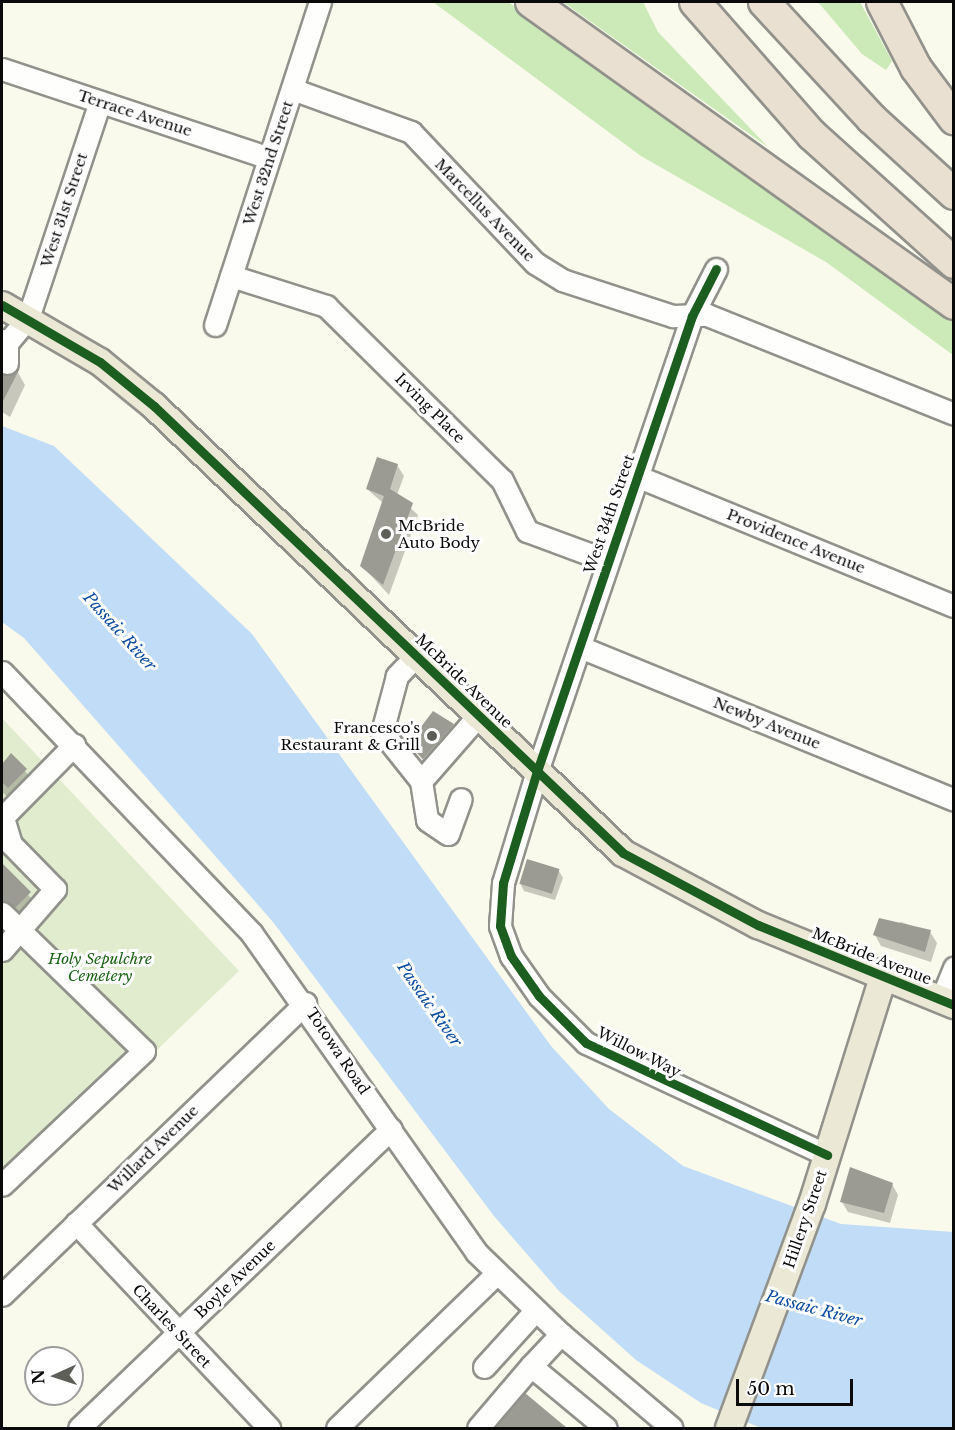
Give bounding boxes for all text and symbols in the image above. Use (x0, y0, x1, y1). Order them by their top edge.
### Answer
street label: Terrace Avenue (75, 86, 195, 140)
street label: West 32nd Street (239, 98, 297, 228)
street label: West 31st Street (37, 150, 91, 270)
street label: Marcellus Avenue (431, 155, 539, 265)
street label: Irving Place (391, 369, 469, 447)
street label: West 34th Street (580, 452, 638, 576)
street label: Providence Avenue (724, 505, 868, 577)
place label: McBride Auto Body (398, 516, 480, 551)
marker: McBride Auto Body (379, 527, 393, 541)
water label: Passaic River (80, 588, 160, 674)
street label: McBride Avenue (412, 630, 516, 732)
street label: Newby Avenue (710, 693, 824, 753)
place label: Francesco's Restaurant & Grill (281, 718, 420, 753)
marker: Francesco's Restaurant & Grill (425, 729, 439, 743)
street label: McBride Avenue (809, 924, 935, 988)
park label: Holy Sepulchre Cemetery (48, 949, 152, 984)
water label: Passaic River (394, 958, 466, 1050)
street label: Totowa Road (302, 1004, 374, 1098)
street label: Willow Way (594, 1023, 684, 1081)
street label: Willard Avenue (104, 1101, 202, 1197)
street label: Hillery Street (780, 1167, 830, 1271)
street label: Boyle Avenue (191, 1236, 279, 1322)
street label: Charles Street (129, 1281, 215, 1371)
water label: Passaic River (764, 1286, 864, 1330)
north arrow (24, 1346, 84, 1406)
scale bar (739, 1367, 856, 1405)
text: N (28, 1369, 48, 1385)
text: 50 m (747, 1378, 795, 1400)

